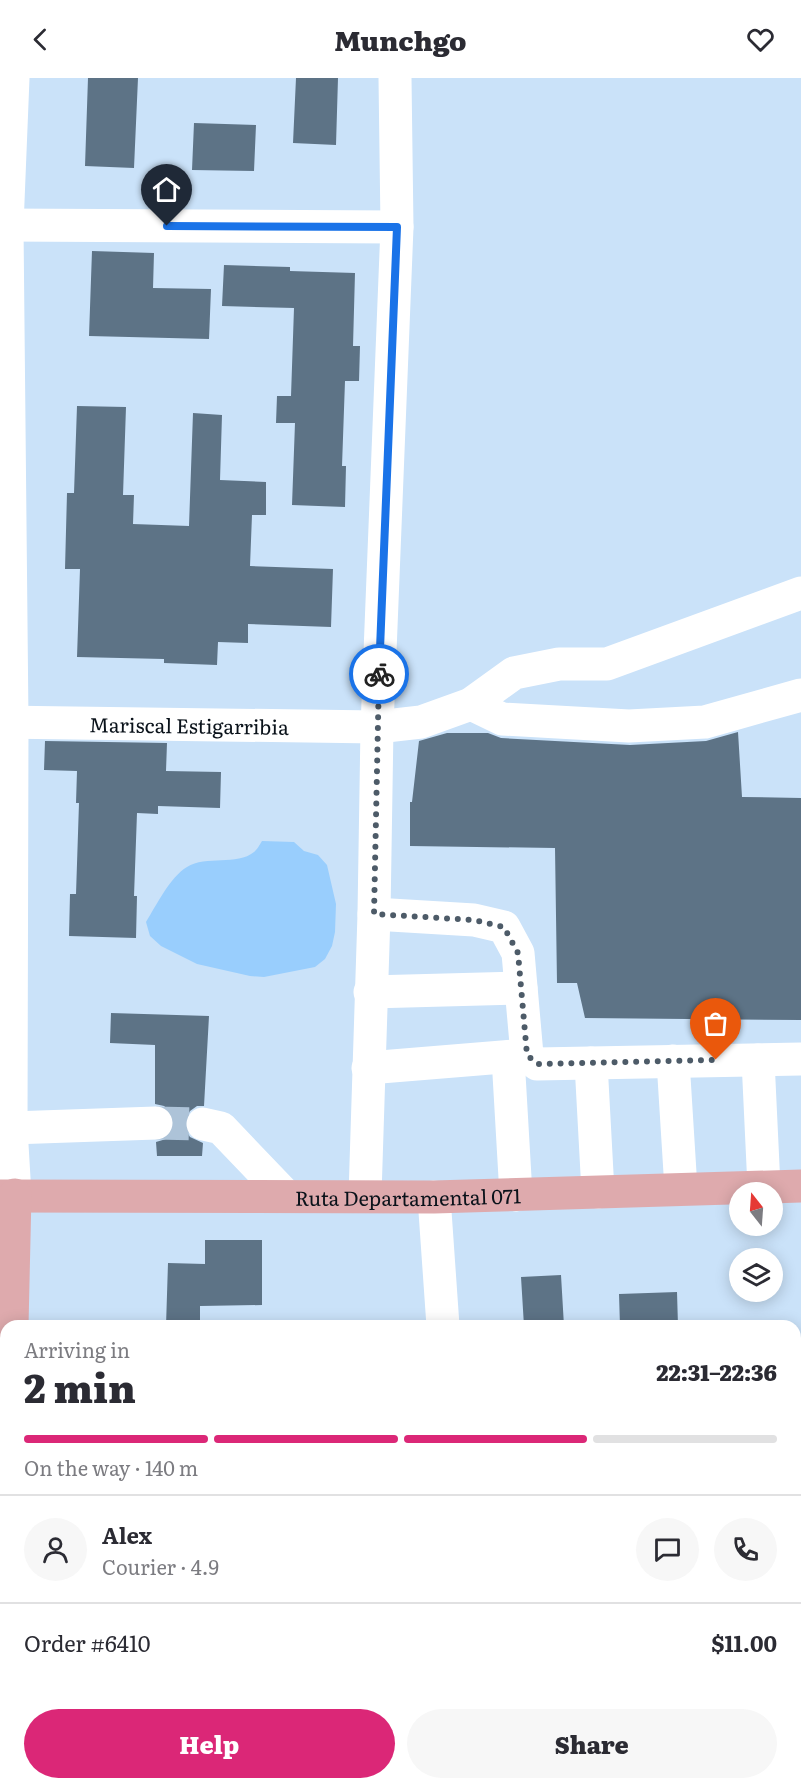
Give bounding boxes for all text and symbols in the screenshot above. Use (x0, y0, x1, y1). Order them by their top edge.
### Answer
text: Munchgo (335, 19, 466, 59)
icon: back (24, 23, 57, 56)
icon: heart (744, 23, 777, 56)
pin (141, 164, 192, 226)
icon: home (150, 173, 183, 206)
courier (349, 644, 409, 704)
icon: bike (363, 658, 396, 691)
street label: Mariscal Estigarribia (89, 708, 289, 741)
pin (690, 998, 741, 1060)
icon: bag (699, 1007, 732, 1040)
street label: Ruta Departamental 071 (295, 1179, 521, 1212)
north arrow (729, 1182, 783, 1236)
map controls (729, 1182, 783, 1302)
button: layers (729, 1248, 783, 1302)
text: Arriving in (24, 1334, 130, 1364)
text: 22:31–22:36 (656, 1355, 777, 1388)
text: 2 min (24, 1357, 136, 1415)
text: On the way · 140 m (24, 1452, 198, 1482)
button: person (24, 1518, 87, 1581)
text: Alex (102, 1518, 152, 1551)
button: chat (636, 1518, 699, 1581)
button: phone (714, 1518, 777, 1581)
text: Courier · 4.9 (102, 1551, 219, 1581)
text: Order #6410 (24, 1626, 151, 1659)
text: $11.00 (711, 1626, 777, 1659)
button: Help (24, 1709, 395, 1778)
button: Share (407, 1709, 777, 1778)

